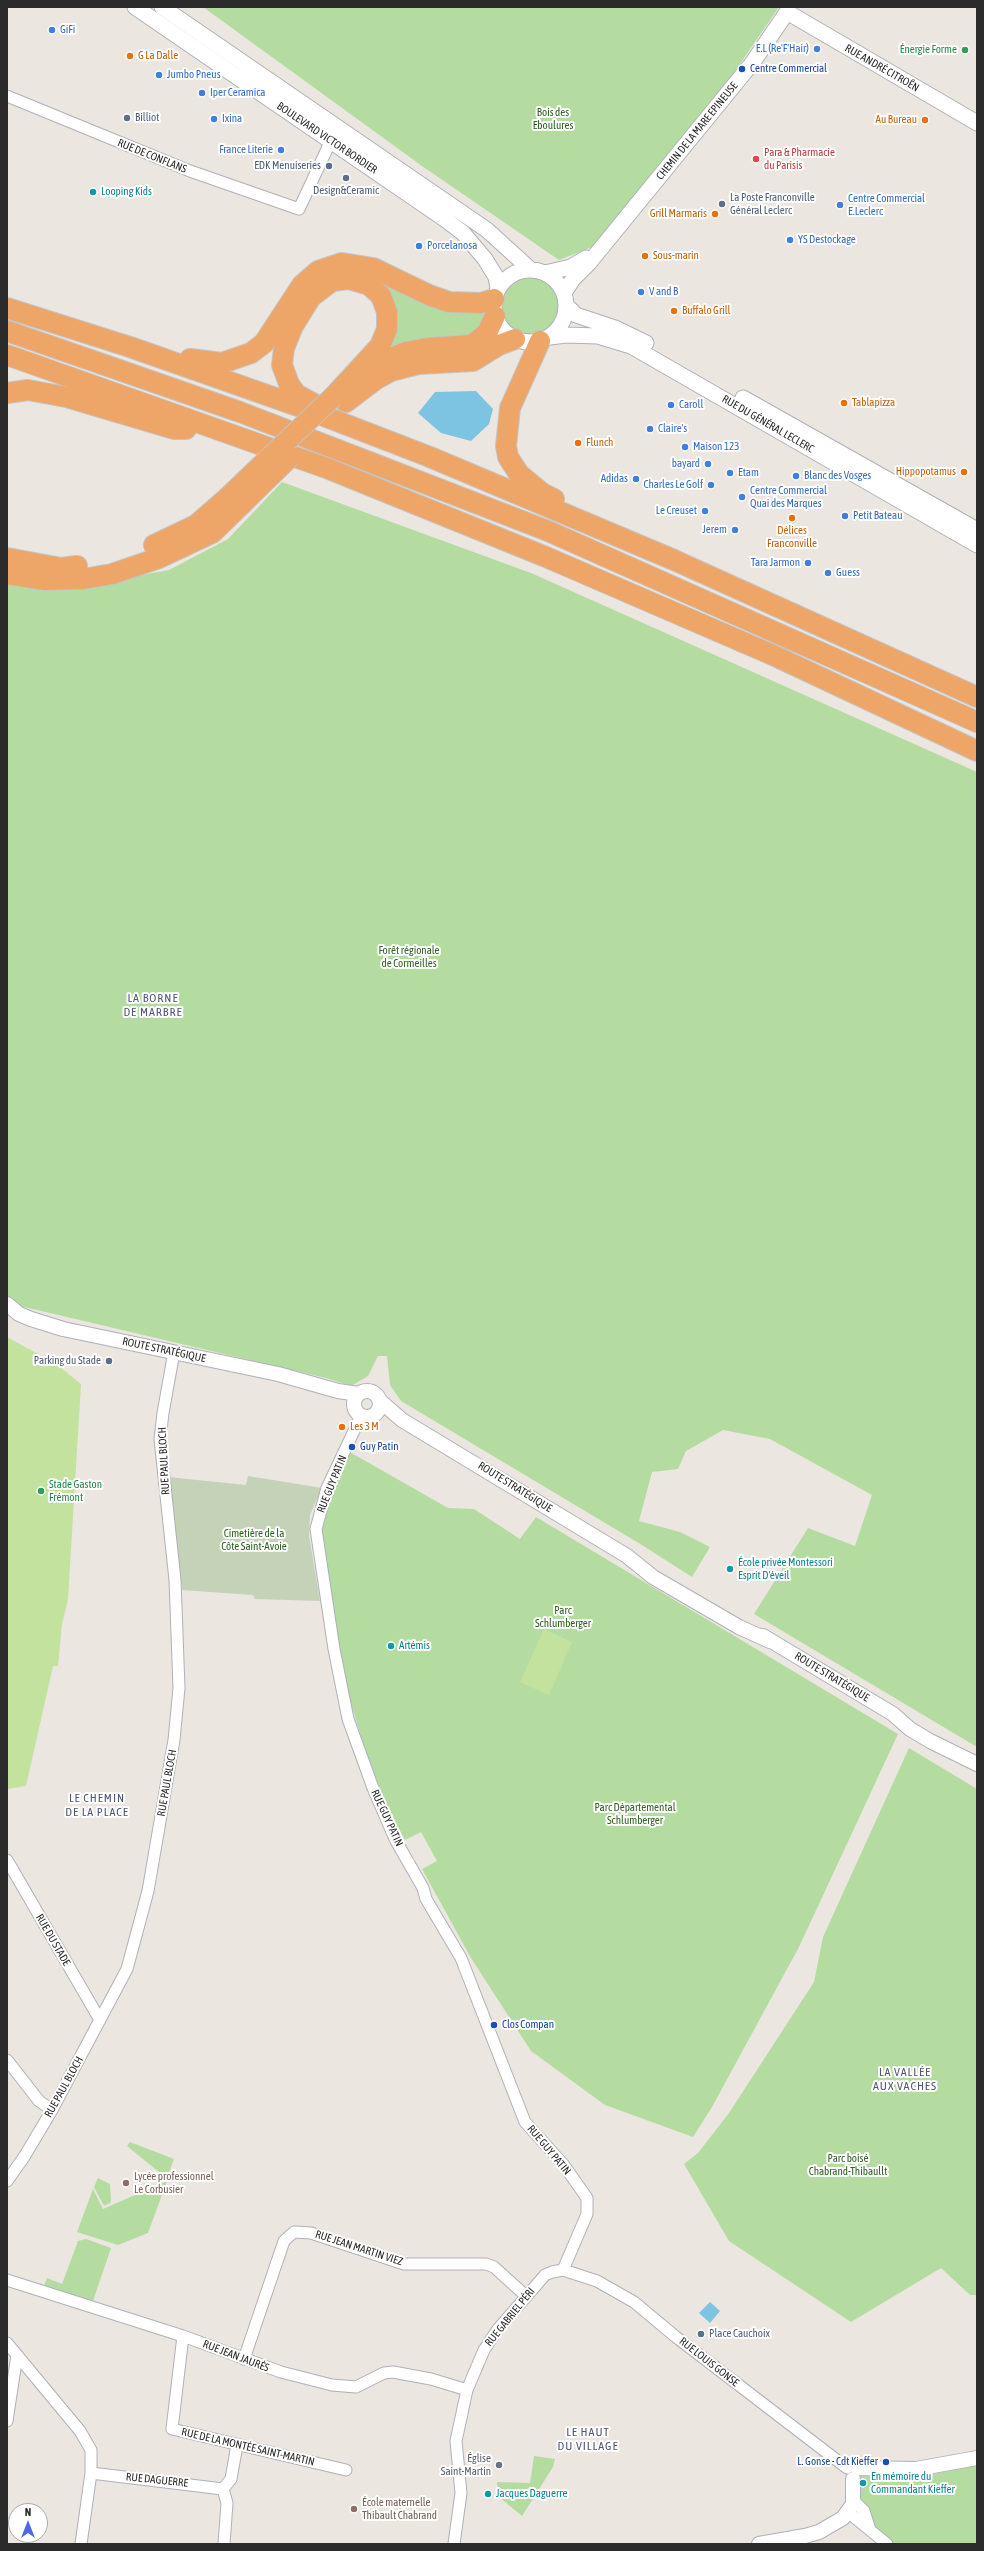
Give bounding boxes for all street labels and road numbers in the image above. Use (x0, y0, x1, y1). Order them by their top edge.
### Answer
street label: RUE ANDRÉ CITROËN (843, 41, 921, 95)
street label: CHEMIN DE LA MARE EPINEUSE (653, 79, 741, 183)
street label: BOULEVARD VICTOR BORDIER (274, 99, 380, 177)
street label: RUE DE CONFLANS (116, 136, 188, 176)
street label: RUE DU GÉNÉRAL LECLERC (720, 392, 816, 456)
street label: ROUTE STRATÉGIQUE (121, 1335, 207, 1365)
street label: RUE PAUL BLOCH (156, 1427, 172, 1495)
street label: RUE GUY PATIN (314, 1453, 350, 1515)
street label: ROUTE STRATÉGIQUE (475, 1459, 555, 1515)
street label: ROUTE STRATÉGIQUE (792, 1649, 872, 1705)
street label: RUE PAUL BLOCH (155, 1748, 179, 1818)
street label: RUE GUY PATIN (368, 1788, 406, 1848)
street label: RUE DU STADE (33, 1912, 73, 1968)
street label: RUE PAUL BLOCH (42, 2054, 86, 2120)
street label: RUE GUY PATIN (524, 2122, 574, 2178)
street label: RUE JEAN MARTIN VIEZ (313, 2228, 405, 2268)
street label: RUE GABRIEL PÉRI (482, 2285, 538, 2349)
street label: RUE LOUIS GONSE (677, 2335, 741, 2389)
street label: RUE JEAN JAURÈS (201, 2337, 271, 2375)
street label: RUE DE LA MONTÉE SAINT-MARTIN (180, 2425, 316, 2469)
street label: RUE DAGUERRE (125, 2470, 189, 2490)

